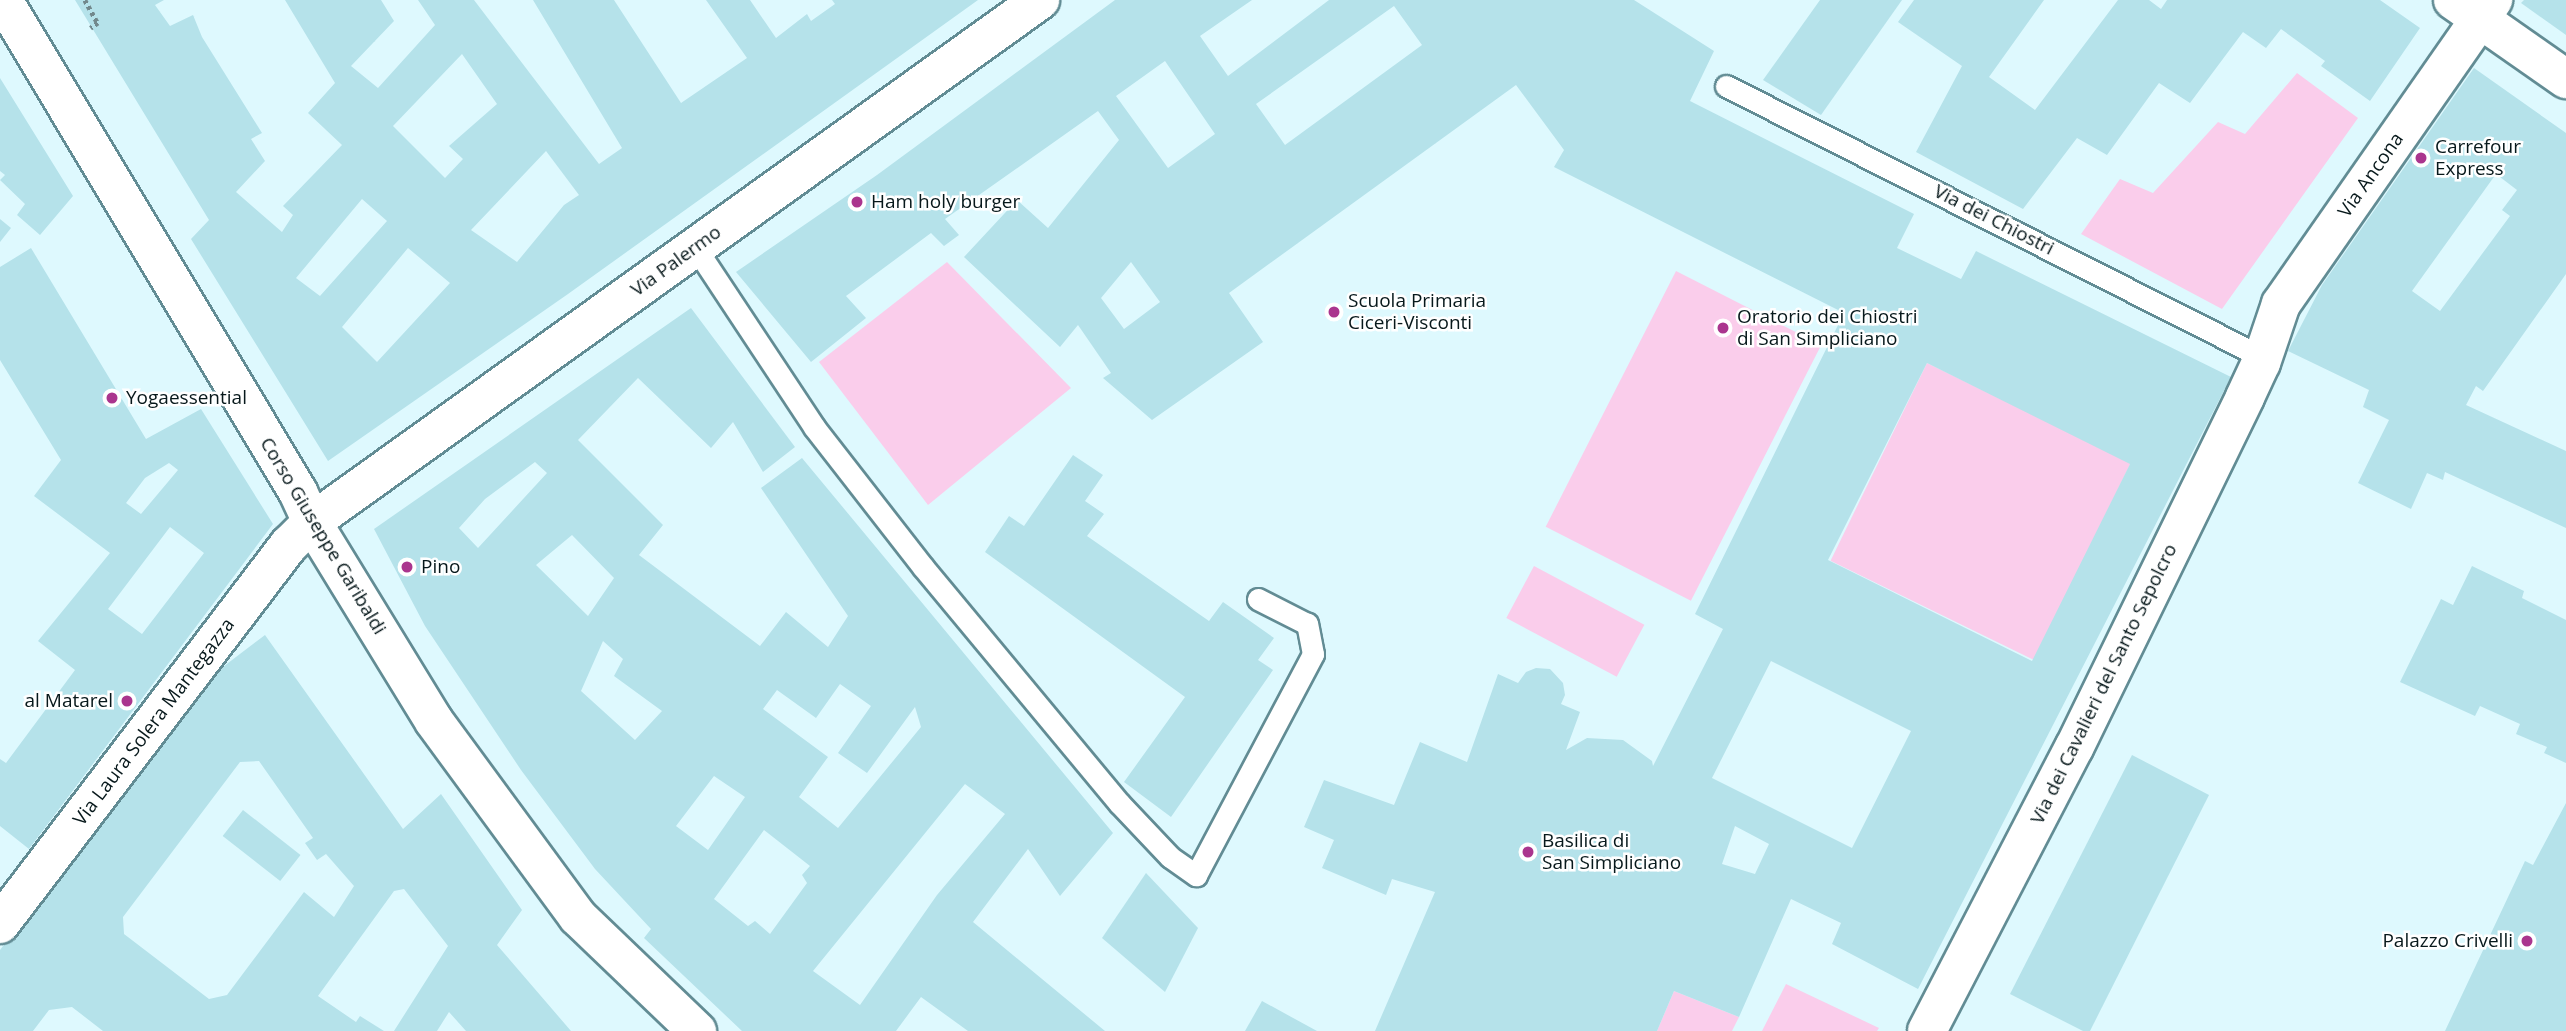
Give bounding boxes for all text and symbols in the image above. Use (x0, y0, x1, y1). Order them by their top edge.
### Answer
street label: Via Ancona (2334, 128, 2408, 222)
place label: Carrefour Express (2435, 136, 2521, 180)
marker: Carrefour Express (2413, 150, 2429, 166)
street label: Via dei Chiostri (1930, 180, 2058, 260)
place label: Ham holy burger (871, 191, 1020, 213)
marker: Ham holy burger (849, 194, 865, 210)
street label: Via Palermo (626, 221, 726, 301)
place label: Scuola Primaria Ciceri-Visconti (1348, 290, 1486, 334)
marker: Scuola Primaria Ciceri-Visconti (1326, 304, 1342, 320)
place label: Oratorio dei Chiostri di San Simpliciano (1737, 306, 1917, 350)
marker: Oratorio dei Chiostri di San Simpliciano (1715, 320, 1731, 336)
place label: Yogaessential (126, 387, 247, 409)
marker: Yogaessential (104, 390, 120, 406)
street label: Corso Giuseppe Garibaldi (255, 433, 391, 639)
street label: Via dei Cavalieri del Santo Sepolcro (2026, 540, 2182, 828)
place label: Pino (421, 556, 460, 578)
marker: Pino (399, 559, 415, 575)
street label: Via Laura Solera Mantegazza (69, 614, 239, 830)
place label: al Matarel (25, 690, 113, 712)
marker: al Matarel (119, 693, 135, 709)
place label: Basilica di San Simpliciano (1542, 830, 1681, 874)
marker: Basilica di San Simpliciano (1520, 844, 1536, 860)
place label: Palazzo Crivelli (2382, 930, 2513, 952)
marker: Palazzo Crivelli (2519, 933, 2535, 949)

